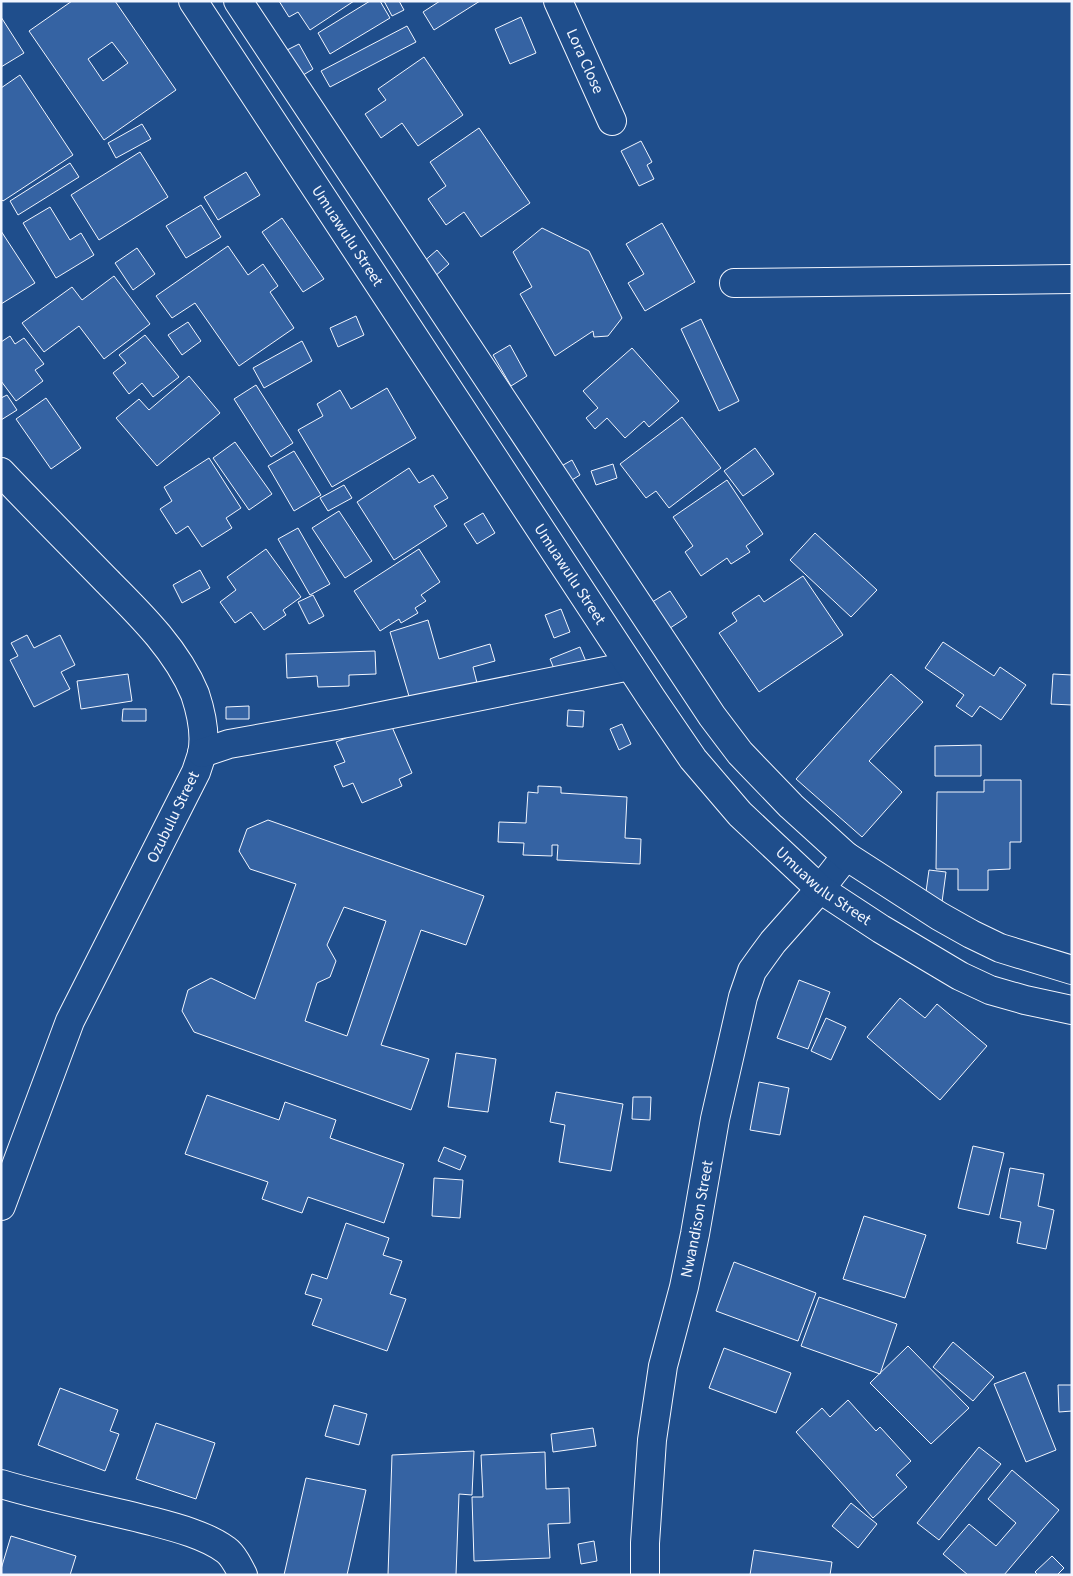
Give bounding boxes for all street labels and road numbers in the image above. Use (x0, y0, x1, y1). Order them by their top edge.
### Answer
street label: Lora Close (561, 25, 609, 97)
street label: Umuawulu Street (306, 181, 389, 291)
street label: Umuawulu Street (529, 519, 612, 629)
street label: Ozubulu Street (141, 767, 205, 867)
street label: Umuawulu Street (771, 842, 876, 931)
street label: Nwandison Street (675, 1158, 719, 1280)

